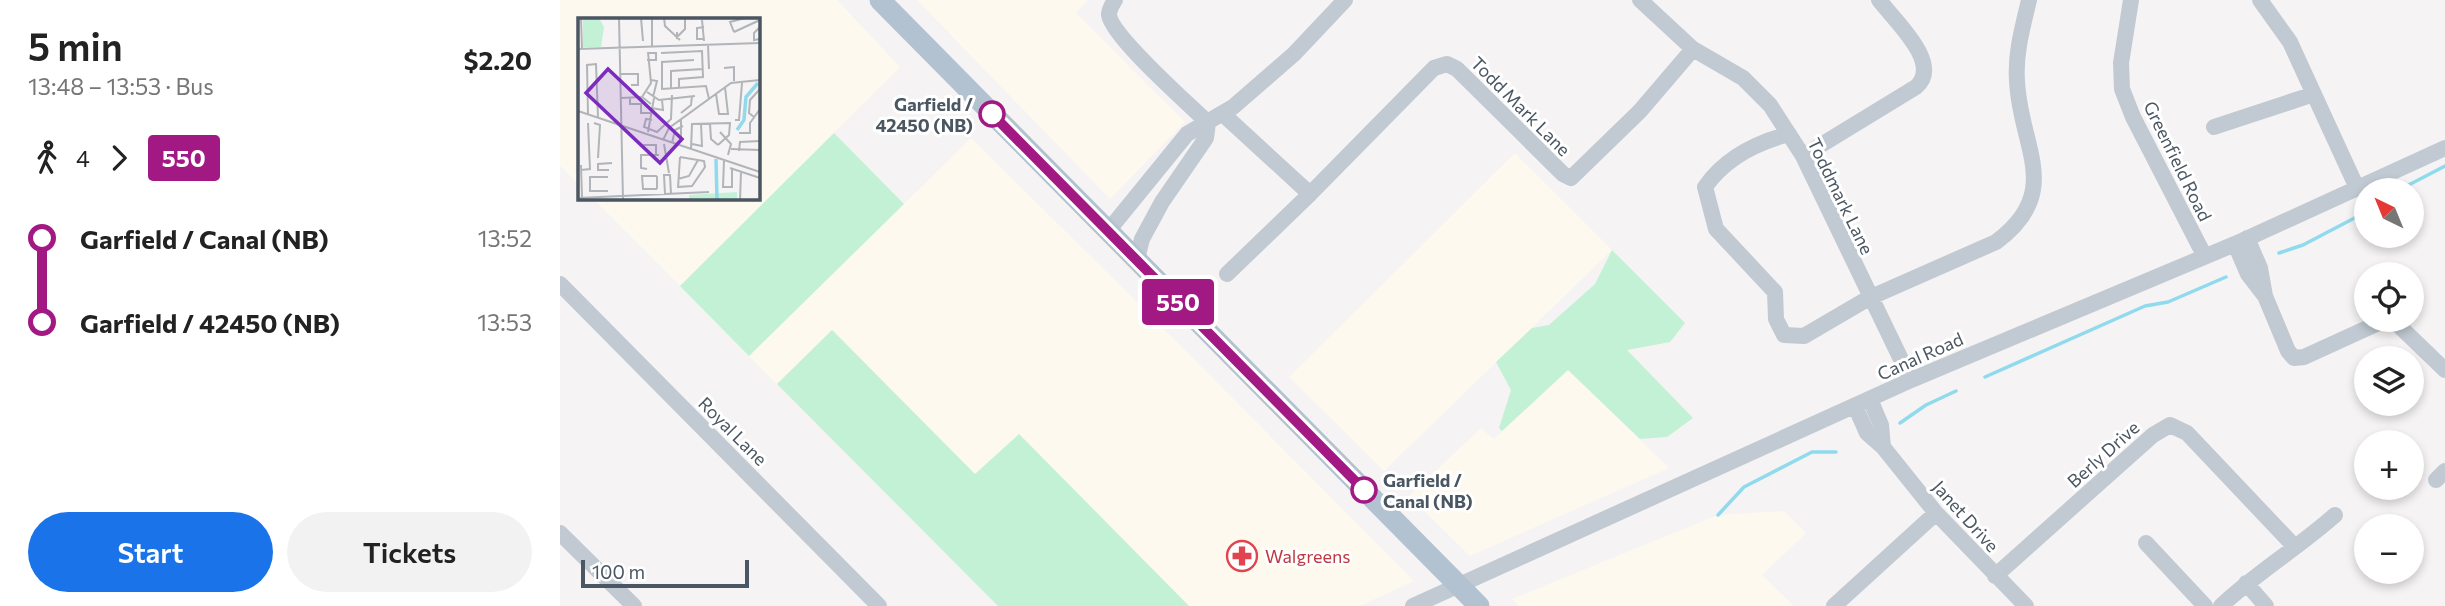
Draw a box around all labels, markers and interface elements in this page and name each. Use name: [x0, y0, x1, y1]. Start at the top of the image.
inset map: [578, 18, 760, 200]
text: 5 min: [28, 22, 123, 69]
text: $2.20: [463, 44, 532, 75]
street label: Todd Mark Lane: [1467, 52, 1575, 160]
text: 13:48 – 13:53 · Bus: [28, 72, 214, 100]
place label: Garfield / 42450 (NB): [875, 93, 973, 136]
street label: Greenfield Road: [2139, 97, 2217, 225]
marker: Garfield / 42450 (NB): [979, 101, 1005, 127]
street label: Toddmark Lane: [1803, 134, 1879, 258]
icon: walk: [28, 139, 66, 177]
icon: forward: [100, 139, 138, 177]
text: 550: [162, 143, 206, 172]
text: 4: [76, 144, 90, 172]
north arrow: [2354, 178, 2424, 248]
map controls: [2354, 178, 2424, 584]
text: Garfield / Canal (NB): [80, 223, 329, 254]
text: 13:52: [478, 224, 532, 252]
button: locate: [2354, 262, 2424, 332]
line badge: 550: [1138, 279, 1218, 325]
text: 550: [1156, 287, 1200, 316]
text: Garfield / 42450 (NB): [80, 307, 340, 338]
text: 13:53: [477, 308, 532, 336]
street label: Canal Road: [1874, 327, 1966, 385]
button: layers: [2354, 346, 2424, 416]
street label: Royal Lane: [694, 392, 772, 470]
street label: Berly Drive: [2063, 416, 2143, 492]
button: +: [2354, 430, 2424, 500]
place label: Garfield / Canal (NB): [1383, 469, 1473, 512]
street label: Janet Drive: [1928, 476, 2004, 556]
marker: Garfield / Canal (NB): [1351, 477, 1377, 503]
button: Start: [28, 512, 273, 592]
button: Tickets: [287, 512, 532, 592]
button: −: [2354, 514, 2424, 584]
pharmacy icon: Walgreens: [1225, 539, 1259, 573]
place label: Walgreens: [1265, 545, 1351, 567]
scale bar: [581, 557, 749, 589]
text: 100 m: [592, 560, 645, 583]

